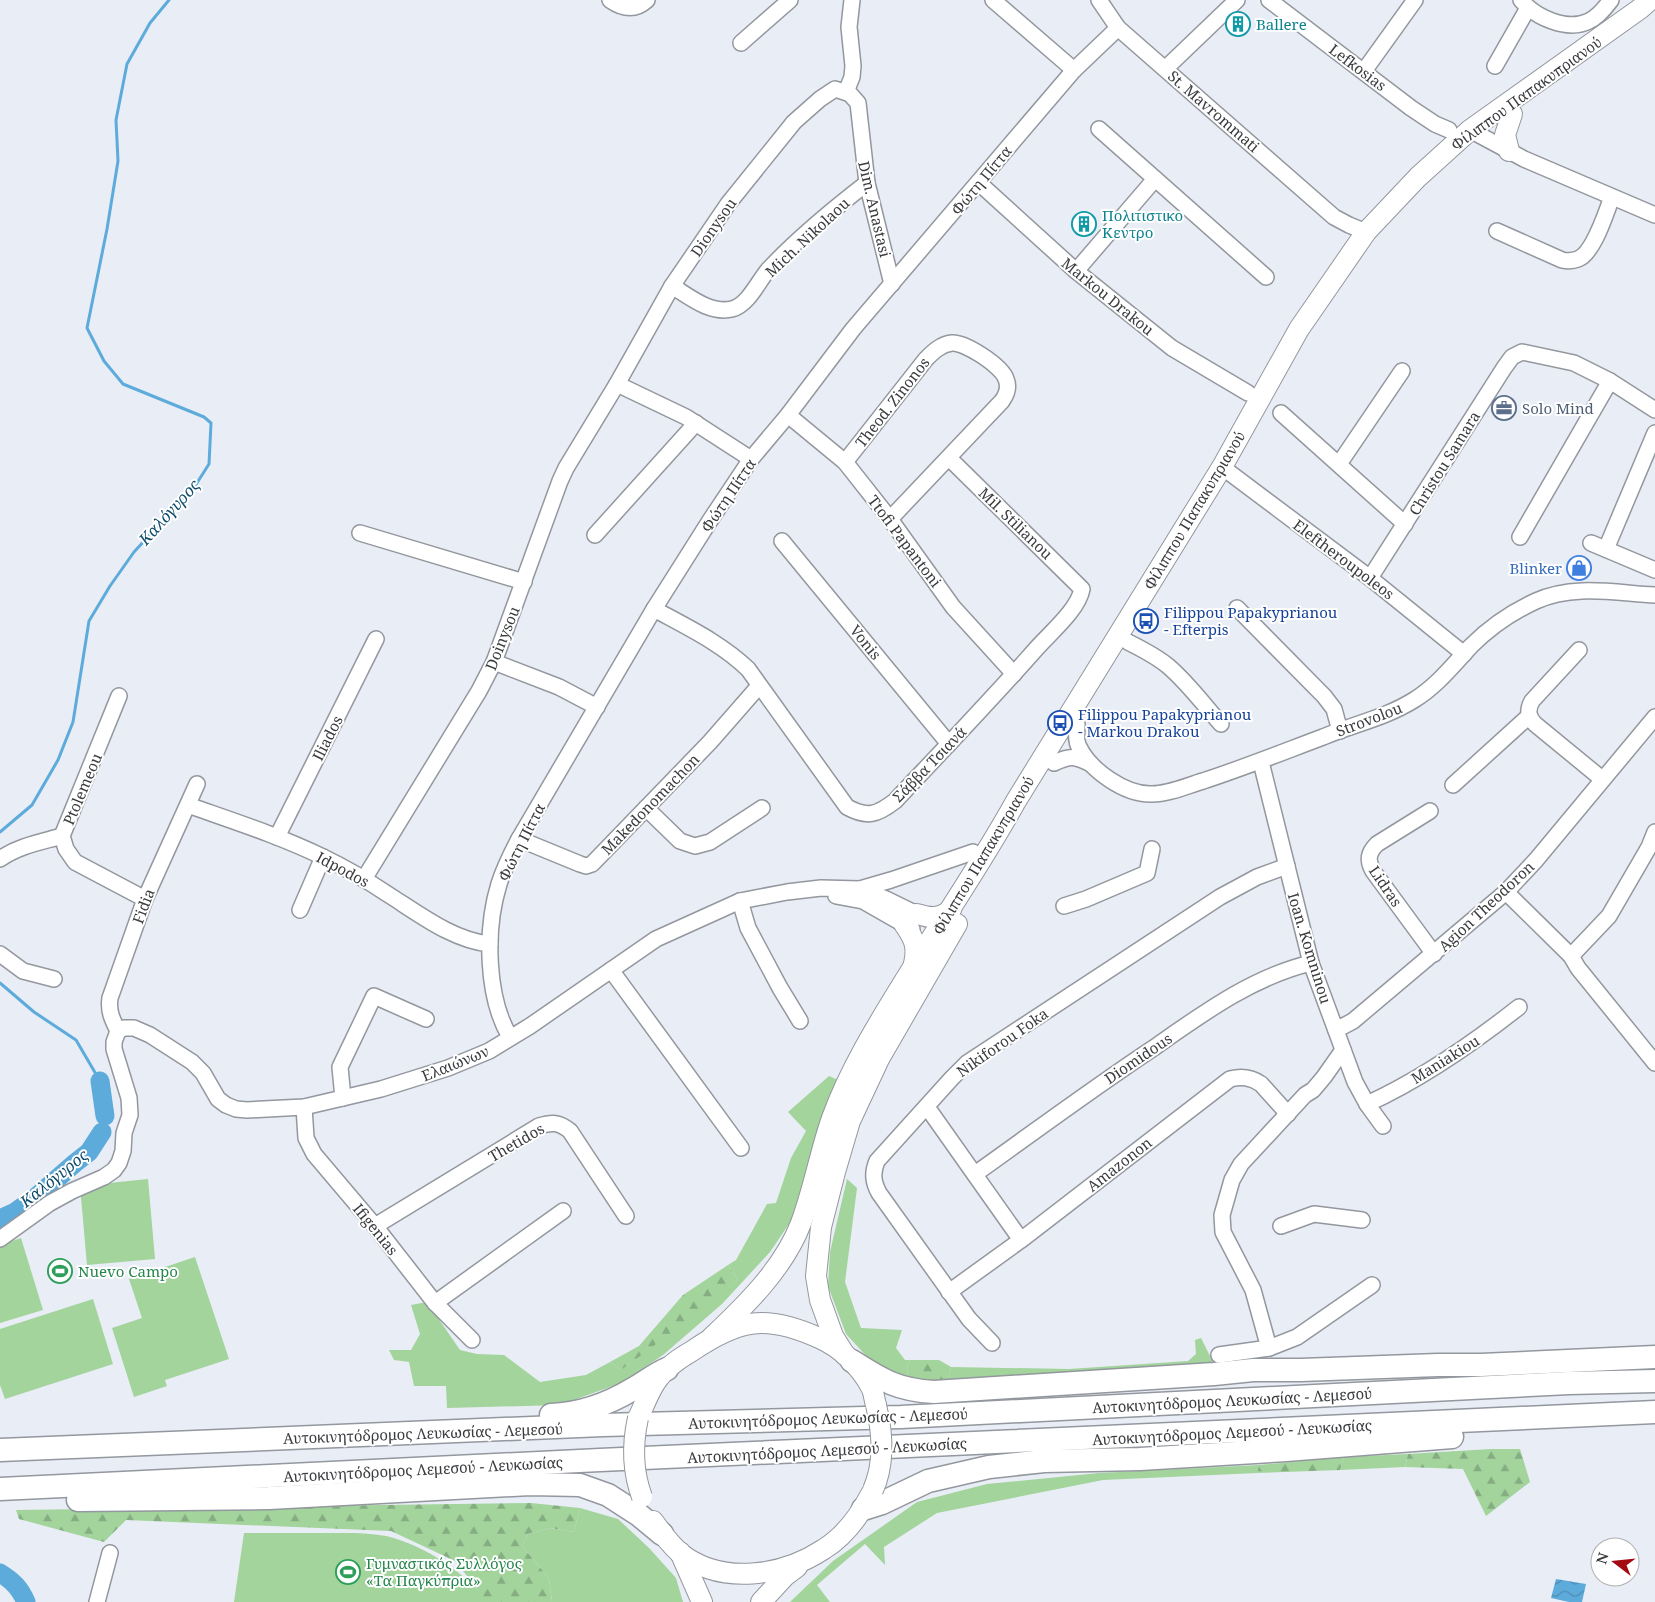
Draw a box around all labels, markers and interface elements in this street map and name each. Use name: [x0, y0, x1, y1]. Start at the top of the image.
building icon: Ballere: [1225, 11, 1251, 37]
place label: Ballere: [1256, 14, 1307, 34]
street label: Φίλιππου Παπακυπριανού: [1447, 32, 1605, 154]
street label: Lefkosias: [1325, 39, 1391, 95]
street label: St. Mavrommati: [1164, 66, 1264, 156]
street label: Φώτη Πίττα: [946, 141, 1016, 219]
street label: Dim. Anastasi: [854, 159, 896, 259]
street label: Dionysou: [686, 193, 741, 260]
street label: Mich. Nikolaou: [761, 193, 854, 281]
place label: Πολιτιστικο Κεντρο: [1102, 205, 1183, 242]
building icon: Πολιτιστικο Κεντρο: [1071, 211, 1097, 237]
street label: Markou Drakou: [1058, 253, 1159, 340]
street label: Theod. Zinonos: [850, 353, 934, 451]
office icon: Solo Mind: [1491, 395, 1517, 421]
place label: Solo Mind: [1522, 398, 1594, 418]
street label: Christou Samara: [1404, 407, 1484, 519]
street label: Φίλιππου Παπακυπριανού: [1139, 427, 1249, 593]
street label: Φώτη Πίττα: [696, 454, 760, 536]
water label: Καλόγυρος: [133, 474, 205, 550]
street label: Mil. Stilianou: [975, 483, 1058, 564]
street label: Ttofi Papantoni: [864, 491, 946, 591]
street label: Eleftheroupoleos: [1289, 514, 1399, 604]
shop icon: Blinker: [1566, 555, 1592, 581]
place label: Blinker: [1509, 558, 1562, 578]
place label: Filippou Papakyprianou - Efterpis: [1164, 602, 1338, 639]
street label: Doinysou: [480, 603, 524, 673]
bus stop icon: Filippou Papakyprianou - Efterpis: [1133, 608, 1159, 634]
street label: Vonis: [846, 621, 886, 664]
street label: Strovolou: [1333, 697, 1405, 741]
place label: Filippou Papakyprianou - Markou Drakou: [1078, 704, 1252, 741]
bus stop icon: Filippou Papakyprianou - Markou Drakou: [1047, 710, 1073, 736]
street label: Iliados: [307, 712, 347, 764]
street label: Σάββα Τσιανά: [888, 722, 970, 806]
street label: Makedonomachon: [597, 749, 704, 859]
street label: Ptolemeou: [58, 750, 106, 828]
street label: Φίλιππου Παπακυπριανού: [928, 772, 1038, 938]
street label: Φώτη Πίττα: [493, 799, 549, 884]
street label: Idpodos: [313, 847, 373, 891]
street label: Agion Theodoron: [1434, 856, 1538, 956]
street label: Lidras: [1365, 862, 1407, 911]
street label: Fidia: [127, 886, 159, 926]
street label: Ioan. Komninou: [1284, 890, 1337, 1007]
street label: Nikiforou Foka: [952, 1003, 1052, 1081]
street label: Diomidous: [1100, 1028, 1176, 1088]
street label: Maniakiou: [1407, 1030, 1483, 1088]
street label: Ελαιώνων: [418, 1040, 492, 1086]
street label: Thetidos: [484, 1118, 548, 1166]
street label: Amazonon: [1082, 1132, 1156, 1196]
water label: Καλόγυρος: [15, 1144, 93, 1213]
street label: Ifigenias: [349, 1199, 403, 1259]
sports icon: Nuevo Campo: [47, 1258, 73, 1284]
place label: Nuevo Campo: [78, 1261, 178, 1281]
street label: Αυτοκινητόδρομος Λευκωσίας - Λεμεσού: [1092, 1383, 1372, 1417]
street label: Αυτοκινητόδρομος Λευκωσίας - Λεμεσού: [688, 1403, 968, 1433]
street label: Αυτοκινητόδρομος Λεμεσού - Λευκωσίας: [1092, 1415, 1372, 1449]
street label: Αυτοκινητόδρομος Λευκωσίας - Λεμεσού: [283, 1418, 563, 1448]
street label: Αυτοκινητόδρομος Λεμεσού - Λευκωσίας: [687, 1433, 967, 1467]
street label: Αυτοκινητόδρομος Λεμεσού - Λευκωσίας: [283, 1452, 563, 1486]
north arrow: [1590, 1537, 1640, 1587]
text: N: [1591, 1550, 1613, 1566]
place label: Γυμναστικός Συλλόγος «Τα Παγκύπρια»: [366, 1553, 522, 1590]
sports icon: Γυμναστικός Συλλόγος «Τα Παγκύπρια»: [335, 1559, 361, 1585]

